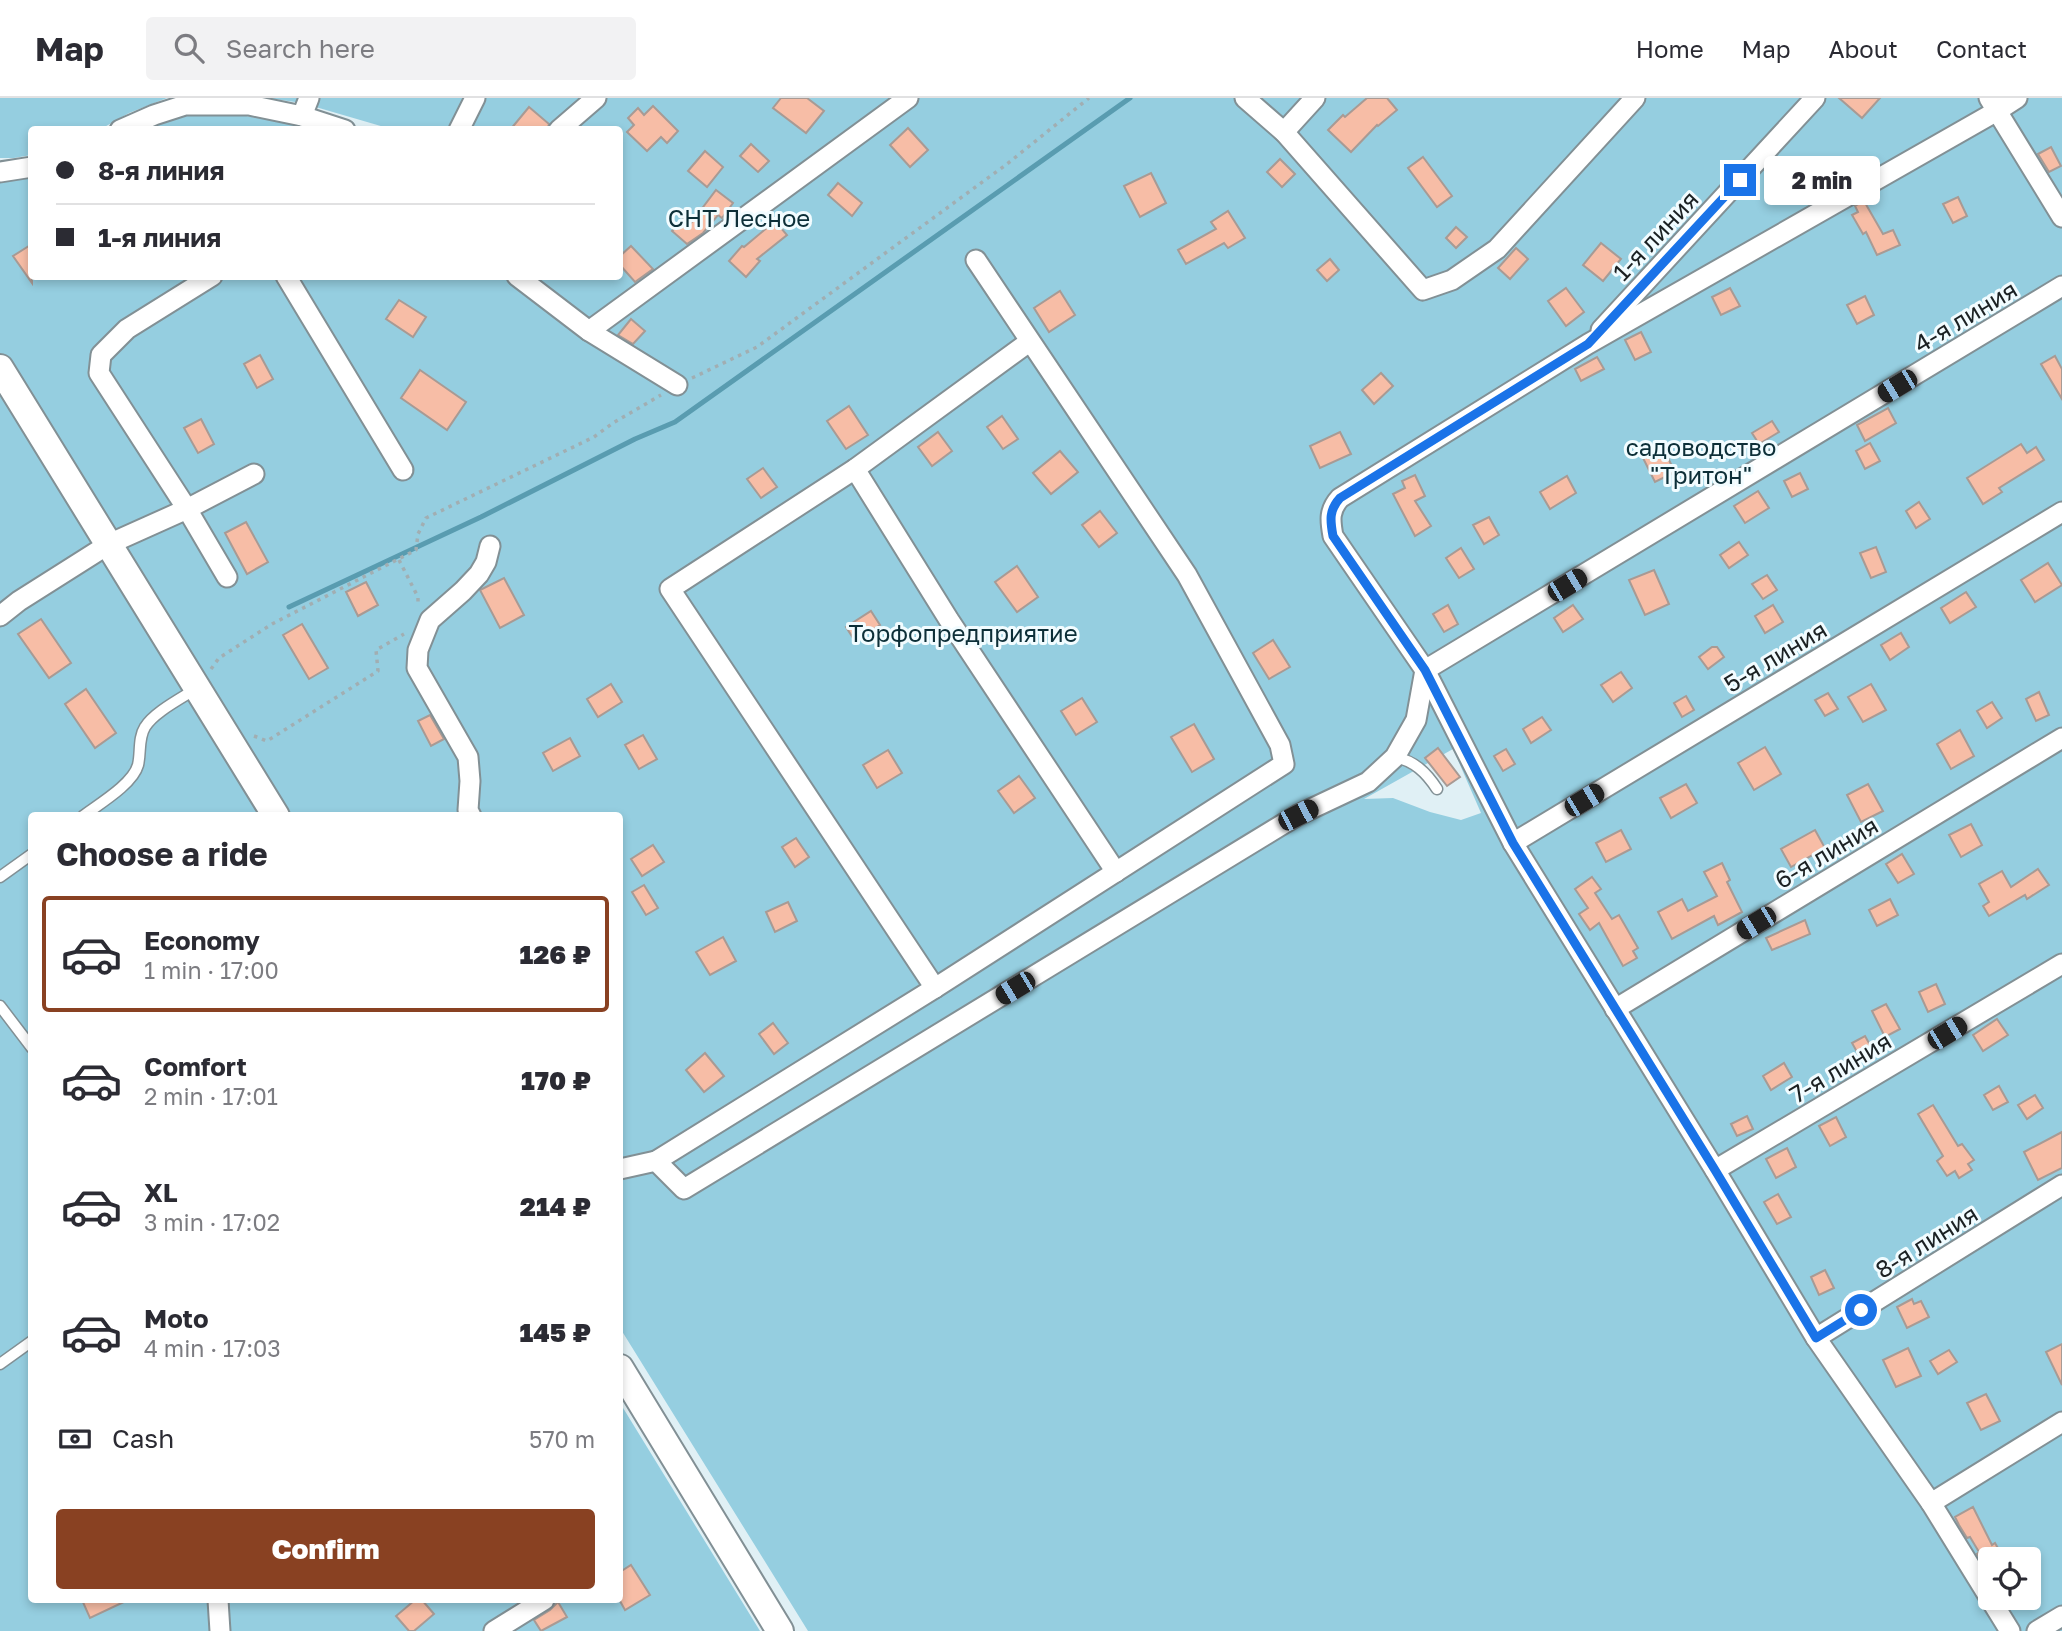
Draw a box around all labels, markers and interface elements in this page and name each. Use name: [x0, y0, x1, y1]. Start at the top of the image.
search box: [146, 17, 636, 80]
text: Map: [35, 29, 104, 68]
icon: search: [170, 29, 208, 67]
text: Search here: [226, 33, 375, 64]
text: Home: [1636, 34, 1704, 63]
text: Map: [1742, 34, 1791, 63]
text: About: [1829, 34, 1898, 63]
text: Contact: [1936, 34, 2027, 63]
text: 8-я линия: [98, 155, 225, 186]
callout: 2 min: [1764, 155, 1880, 204]
route end: [1724, 164, 1756, 196]
text: 2 min: [1792, 166, 1852, 194]
street label: 1-я линия: [1606, 184, 1704, 286]
park label: СНТ Лесное: [668, 203, 810, 232]
text: 1-я линия: [98, 222, 221, 253]
street label: 4-я линия: [1908, 274, 2022, 358]
car: [1874, 366, 1921, 406]
park label: садоводство "Тритон": [1626, 432, 1776, 489]
car: [1544, 565, 1591, 605]
street label: 5-я линия: [1719, 614, 1831, 698]
park label: Торфопредприятие: [848, 618, 1078, 647]
car: [1561, 780, 1608, 820]
car: [1275, 796, 1322, 834]
street label: 6-я линия: [1769, 810, 1883, 894]
text: Choose a ride: [56, 835, 268, 873]
car: [1733, 903, 1780, 943]
icon: car: [60, 923, 123, 986]
text: Economy: [144, 925, 260, 956]
text: 126 ₽: [519, 939, 591, 970]
text: 1 min · 17:00: [144, 956, 279, 984]
car: [992, 968, 1039, 1008]
car: [1924, 1013, 1971, 1053]
street label: 7-я линия: [1784, 1025, 1896, 1109]
icon: car: [60, 1049, 123, 1112]
text: Comfort: [144, 1051, 247, 1082]
text: 170 ₽: [521, 1065, 591, 1096]
text: 2 min · 17:01: [144, 1082, 278, 1110]
icon: car: [60, 1175, 123, 1238]
text: XL: [144, 1177, 178, 1208]
text: 214 ₽: [520, 1191, 591, 1222]
street label: 8-я линия: [1870, 1198, 1982, 1284]
text: 3 min · 17:02: [144, 1208, 280, 1236]
route start: [1845, 1294, 1877, 1326]
icon: car: [60, 1301, 123, 1364]
text: Moto: [144, 1303, 209, 1334]
text: 145 ₽: [520, 1317, 591, 1348]
text: 4 min · 17:03: [144, 1334, 281, 1362]
icon: cash: [56, 1420, 94, 1458]
text: Cash: [112, 1423, 174, 1454]
text: 570 m: [529, 1425, 595, 1453]
button: Confirm: [56, 1509, 595, 1589]
map controls: [1978, 1547, 2041, 1610]
button: locate: [1978, 1547, 2041, 1610]

